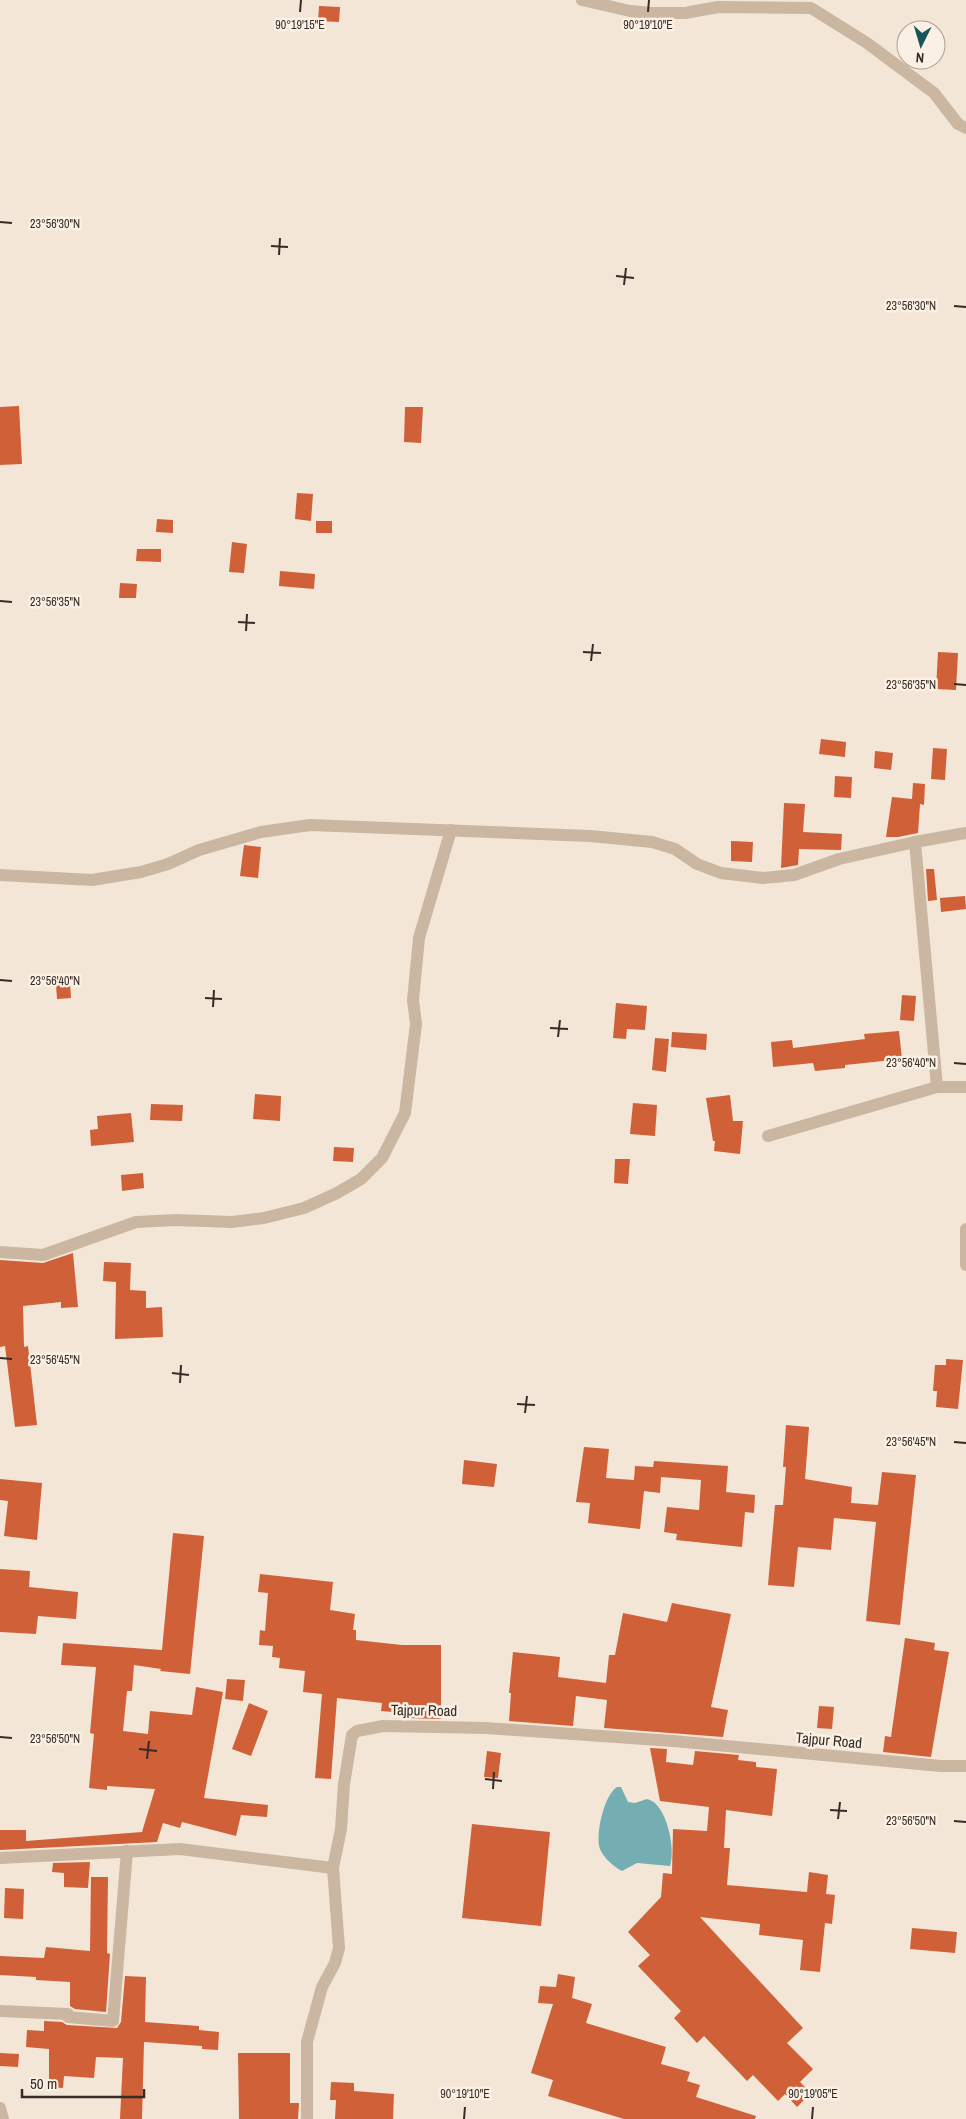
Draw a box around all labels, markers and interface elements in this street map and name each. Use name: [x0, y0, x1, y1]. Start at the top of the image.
text: 90°19'15"E: [275, 17, 325, 33]
text: 90°19'10"E: [623, 17, 673, 33]
north arrow: [896, 20, 946, 70]
text: N: [915, 49, 925, 67]
text: 23°56'30"N: [30, 216, 80, 232]
text: 23°56'30"N: [886, 298, 936, 314]
text: 23°56'35"N: [30, 594, 80, 610]
text: 23°56'35"N: [886, 677, 936, 693]
text: 23°56'40"N: [30, 973, 80, 989]
text: 23°56'40"N: [886, 1055, 936, 1071]
text: 23°56'45"N: [30, 1352, 80, 1368]
text: 23°56'45"N: [886, 1434, 936, 1450]
street label: Tajpur Road: [391, 1699, 457, 1721]
street label: Tajpur Road: [795, 1727, 863, 1753]
text: 23°56'50"N: [30, 1731, 80, 1747]
text: 23°56'50"N: [886, 1813, 936, 1829]
scale bar: [22, 2066, 145, 2098]
text: 50 m: [30, 2073, 57, 2094]
text: 90°19'10"E: [440, 2086, 490, 2102]
text: 90°19'05"E: [788, 2086, 838, 2102]

